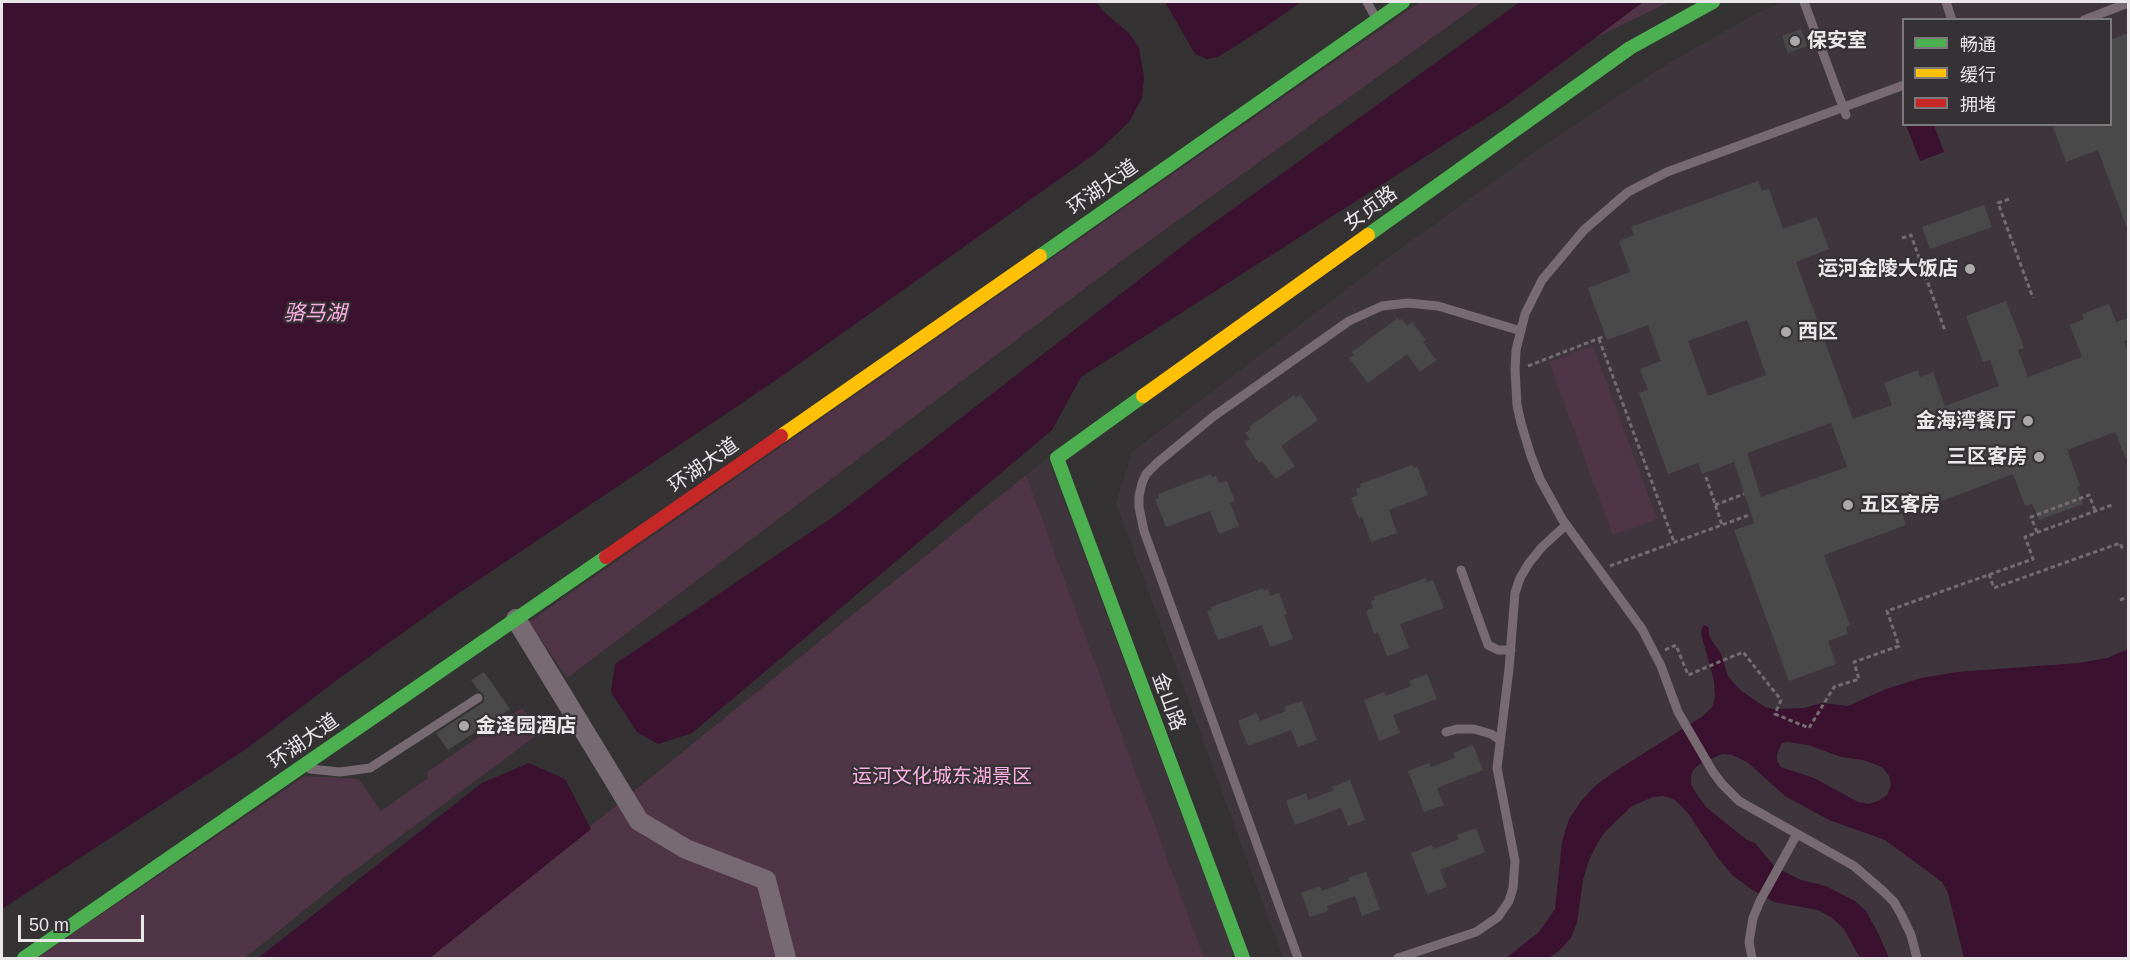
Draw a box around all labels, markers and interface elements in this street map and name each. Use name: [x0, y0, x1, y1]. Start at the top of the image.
legend: [1902, 18, 2112, 126]
place label: 保安室: [1807, 29, 1867, 53]
marker: 保安室: [1788, 34, 1802, 48]
text: 畅通: [1960, 35, 1996, 55]
text: 缓行: [1960, 65, 1996, 85]
text: 拥堵: [1960, 95, 1996, 115]
street label: 环湖大道: [1063, 155, 1143, 221]
street label: 女贞路: [1340, 182, 1402, 236]
place label: 运河金陵大饭店: [1818, 257, 1958, 281]
marker: 运河金陵大饭店: [1963, 262, 1977, 276]
water label: 骆马湖: [284, 301, 346, 327]
place label: 西区: [1798, 320, 1838, 344]
marker: 西区: [1779, 325, 1793, 339]
place label: 金海湾餐厅: [1916, 409, 2016, 433]
marker: 金海湾餐厅: [2021, 414, 2035, 428]
street label: 环湖大道: [664, 433, 744, 499]
place label: 三区客房: [1947, 445, 2027, 469]
marker: 三区客房: [2032, 450, 2046, 464]
place label: 五区客房: [1860, 493, 1940, 517]
marker: 五区客房: [1841, 498, 1855, 512]
street label: 金山路: [1146, 670, 1190, 734]
street label: 环湖大道: [264, 709, 344, 775]
place label: 金泽园酒店: [476, 714, 576, 738]
marker: 金泽园酒店: [457, 719, 471, 733]
park label: 运河文化城东湖景区: [852, 765, 1032, 789]
scale bar: [21, 903, 147, 941]
text: 50 m: [29, 915, 69, 935]

